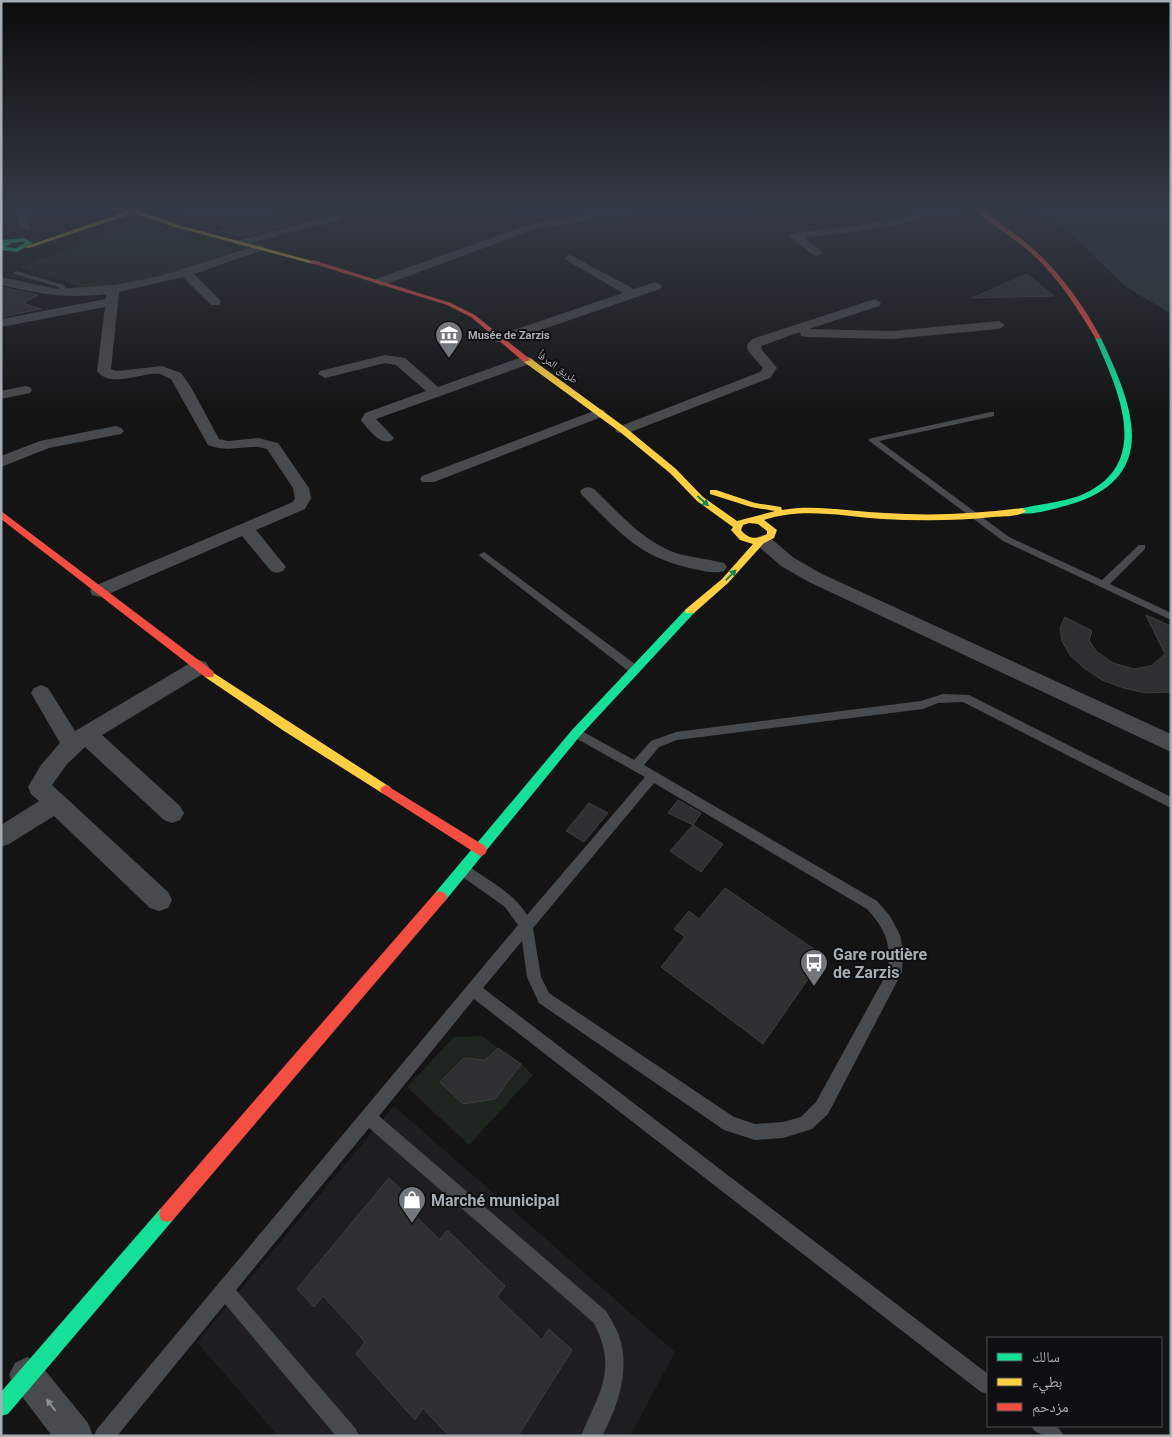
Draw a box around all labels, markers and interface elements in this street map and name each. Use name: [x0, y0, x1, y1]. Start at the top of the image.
museum icon: Musée de Zarzis: [434, 320, 464, 359]
place label: Musée de Zarzis: [468, 329, 550, 342]
street label: طريق المرفأ: [535, 347, 581, 386]
one-way arrow: [696, 495, 709, 506]
one-way arrow: [725, 570, 737, 582]
place label: Gare routière de Zarzis: [833, 945, 927, 982]
bus stop icon: Gare routière de Zarzis: [799, 948, 829, 987]
shop icon: Marché municipal: [397, 1185, 427, 1224]
place label: Marché municipal: [431, 1191, 560, 1210]
legend: [987, 1337, 1162, 1427]
text: سالك: [1032, 1348, 1060, 1366]
text: بطيء: [1032, 1373, 1062, 1394]
text: مزدحم: [1032, 1398, 1069, 1417]
one-way arrow: [46, 1399, 57, 1412]

